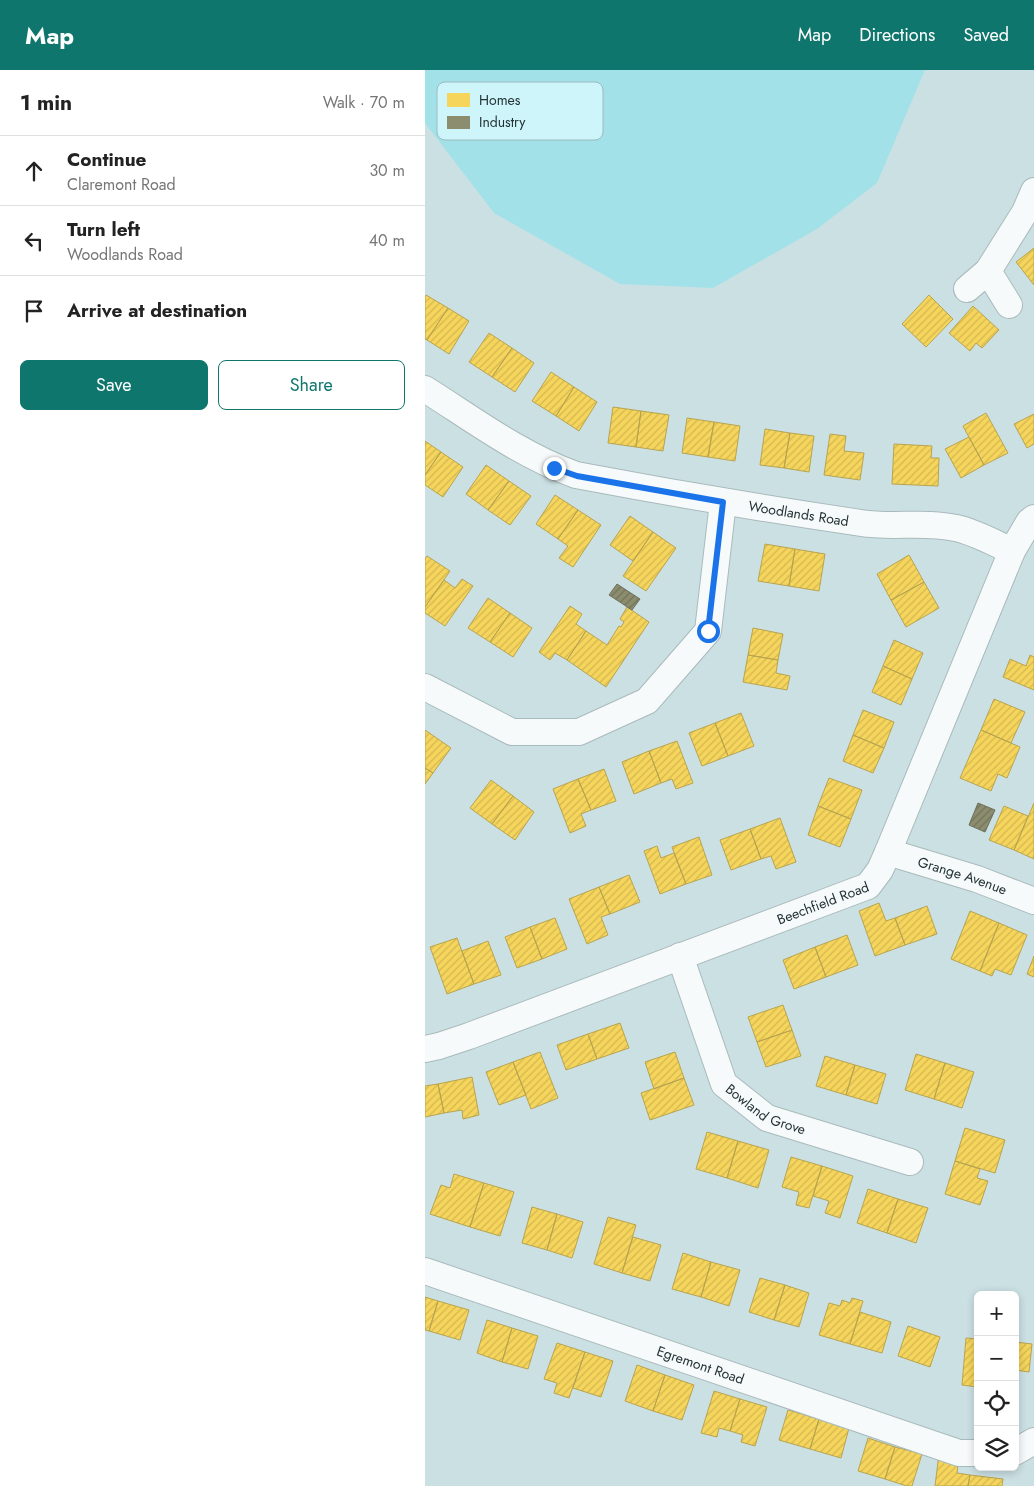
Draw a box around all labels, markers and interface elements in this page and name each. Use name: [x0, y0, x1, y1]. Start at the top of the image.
text: Map: [25, 18, 74, 53]
text: Map: [798, 22, 831, 48]
text: Directions: [859, 22, 935, 48]
text: Saved: [963, 22, 1009, 48]
legend: [437, 82, 603, 140]
text: 1 min: [20, 88, 72, 118]
text: Homes: [479, 90, 521, 110]
text: Walk · 70 m: [323, 91, 405, 114]
text: Industry: [479, 112, 526, 132]
text: Continue: [67, 146, 146, 173]
icon: ahead: [20, 157, 48, 185]
text: 30 m: [369, 159, 405, 182]
text: Claremont Road: [67, 173, 176, 196]
text: Turn left: [67, 216, 140, 243]
icon: left: [20, 227, 48, 255]
text: 40 m: [369, 229, 405, 252]
text: Woodlands Road: [67, 243, 183, 266]
icon: arrive: [20, 297, 48, 325]
text: Arrive at destination: [67, 297, 247, 324]
button: Save: [20, 360, 208, 410]
button: Share: [218, 360, 405, 410]
route end: [543, 457, 566, 480]
street label: Woodlands Road: [747, 496, 850, 531]
route start: [697, 620, 720, 643]
street label: Grange Avenue: [915, 852, 1010, 900]
street label: Beechfield Road: [774, 877, 872, 929]
street label: Bowland Grove: [721, 1079, 808, 1139]
map controls: [974, 1291, 1019, 1471]
button: +: [974, 1291, 1019, 1336]
button: −: [974, 1336, 1019, 1381]
street label: Egremont Road: [654, 1341, 747, 1389]
button: locate: [974, 1381, 1019, 1426]
button: layers: [974, 1426, 1019, 1471]

